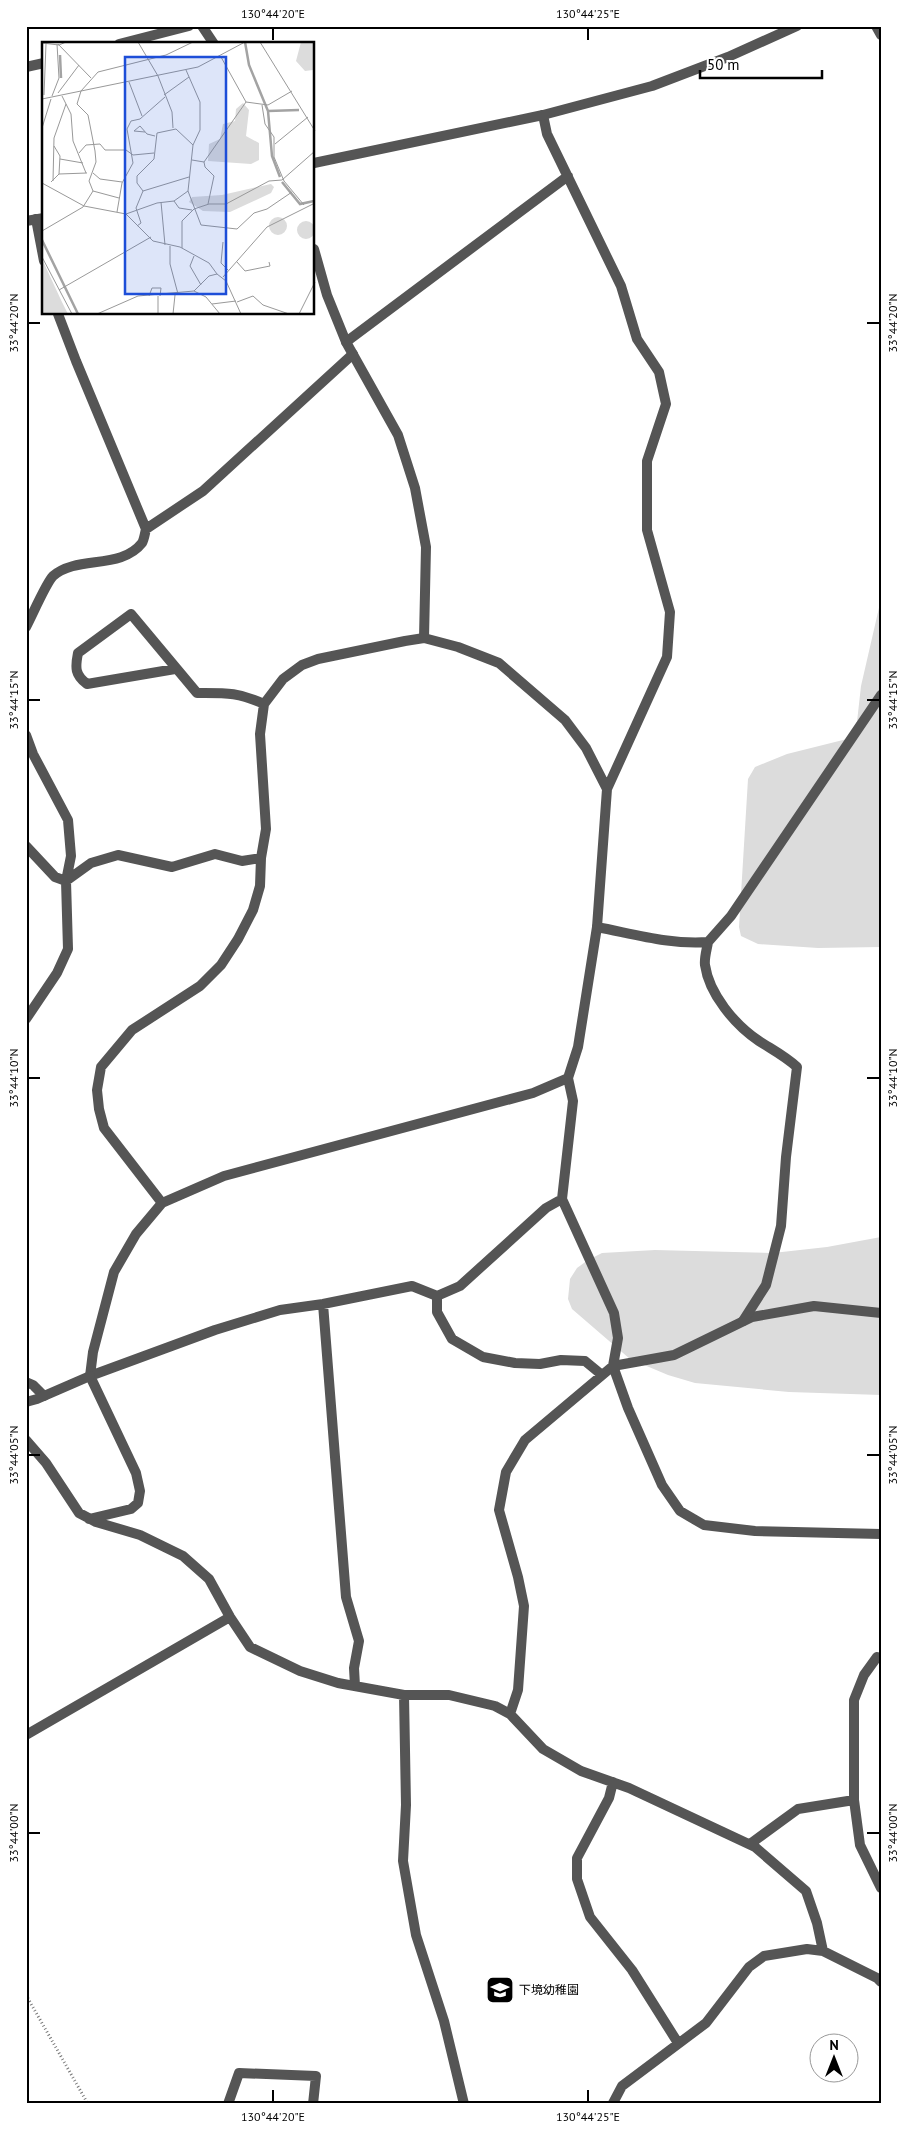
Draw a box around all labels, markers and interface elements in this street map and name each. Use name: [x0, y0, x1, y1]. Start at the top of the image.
text: 130°44'20"E: [241, 6, 305, 21]
text: 130°44'25"E: [556, 6, 620, 21]
inset map: [42, 42, 315, 315]
scale bar: [700, 48, 822, 80]
text: 50 m: [707, 55, 740, 74]
text: 33°44'20"N: [6, 293, 21, 353]
text: 33°44'20"N: [885, 293, 900, 353]
text: 33°44'15"N: [6, 670, 21, 730]
text: 33°44'15"N: [885, 670, 900, 730]
text: 33°44'10"N: [6, 1048, 21, 1108]
text: 33°44'10"N: [885, 1048, 900, 1108]
text: 33°44'05"N: [6, 1425, 21, 1485]
text: 33°44'05"N: [885, 1425, 900, 1485]
text: 33°44'00"N: [6, 1803, 21, 1863]
text: 33°44'00"N: [885, 1803, 900, 1863]
school or university icon: 下境幼稚園: [485, 1975, 515, 2005]
place label: 下境幼稚園: [519, 1982, 579, 1997]
north arrow: [810, 2032, 860, 2082]
text: N: [829, 2036, 839, 2054]
text: 130°44'20"E: [241, 2109, 305, 2124]
text: 130°44'25"E: [556, 2109, 620, 2124]

